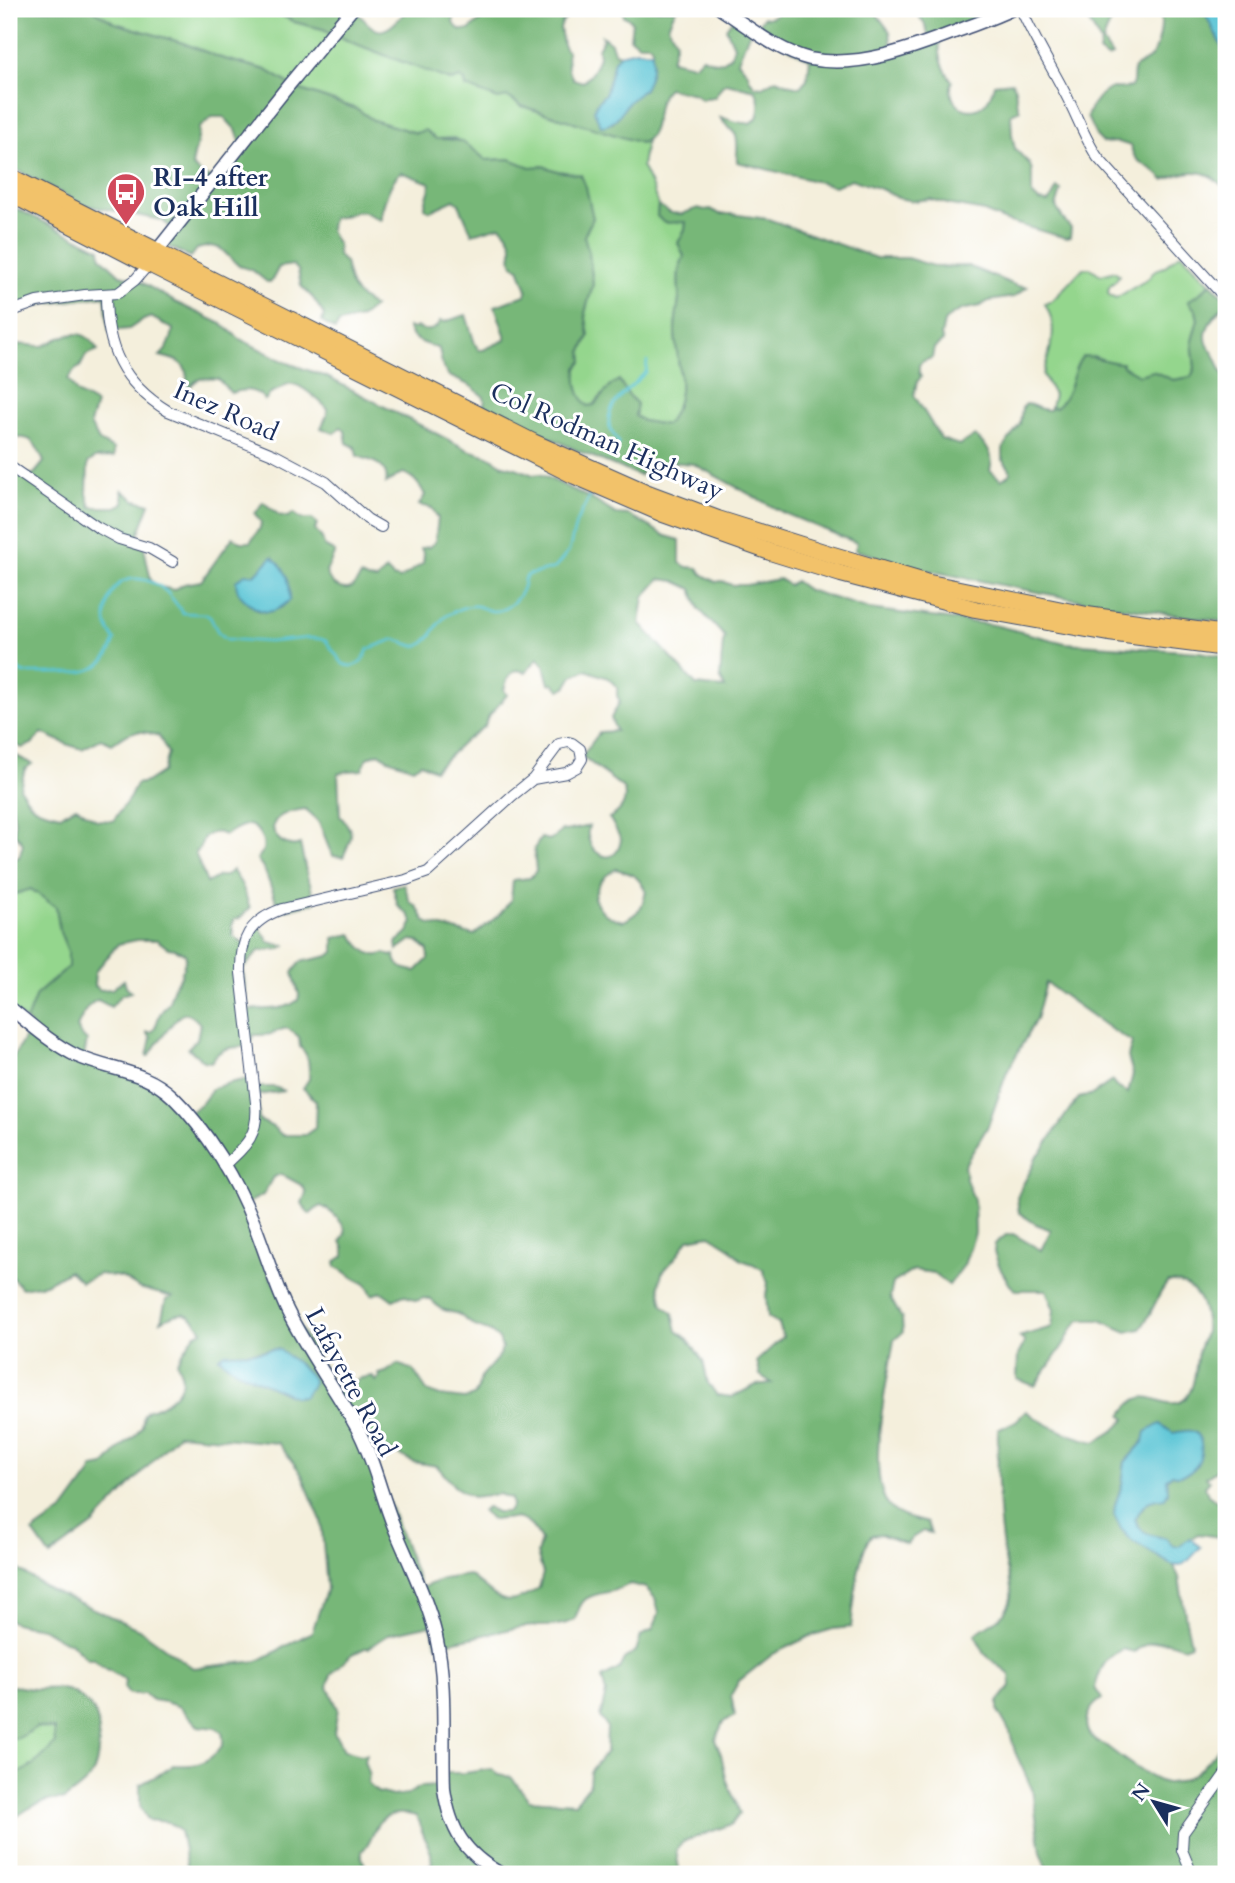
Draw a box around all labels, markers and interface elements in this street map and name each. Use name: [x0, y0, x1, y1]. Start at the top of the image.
place label: RI-4 after Oak Hill: [153, 160, 269, 225]
bus stop icon: RI-4 after Oak Hill: [105, 171, 147, 226]
street label: Inez Road: [168, 372, 284, 450]
street label: Col Rodman Highway: [485, 374, 730, 508]
street label: Lafayette Road: [297, 1301, 405, 1463]
north arrow: [1120, 1768, 1190, 1838]
text: N: [1126, 1778, 1157, 1807]

